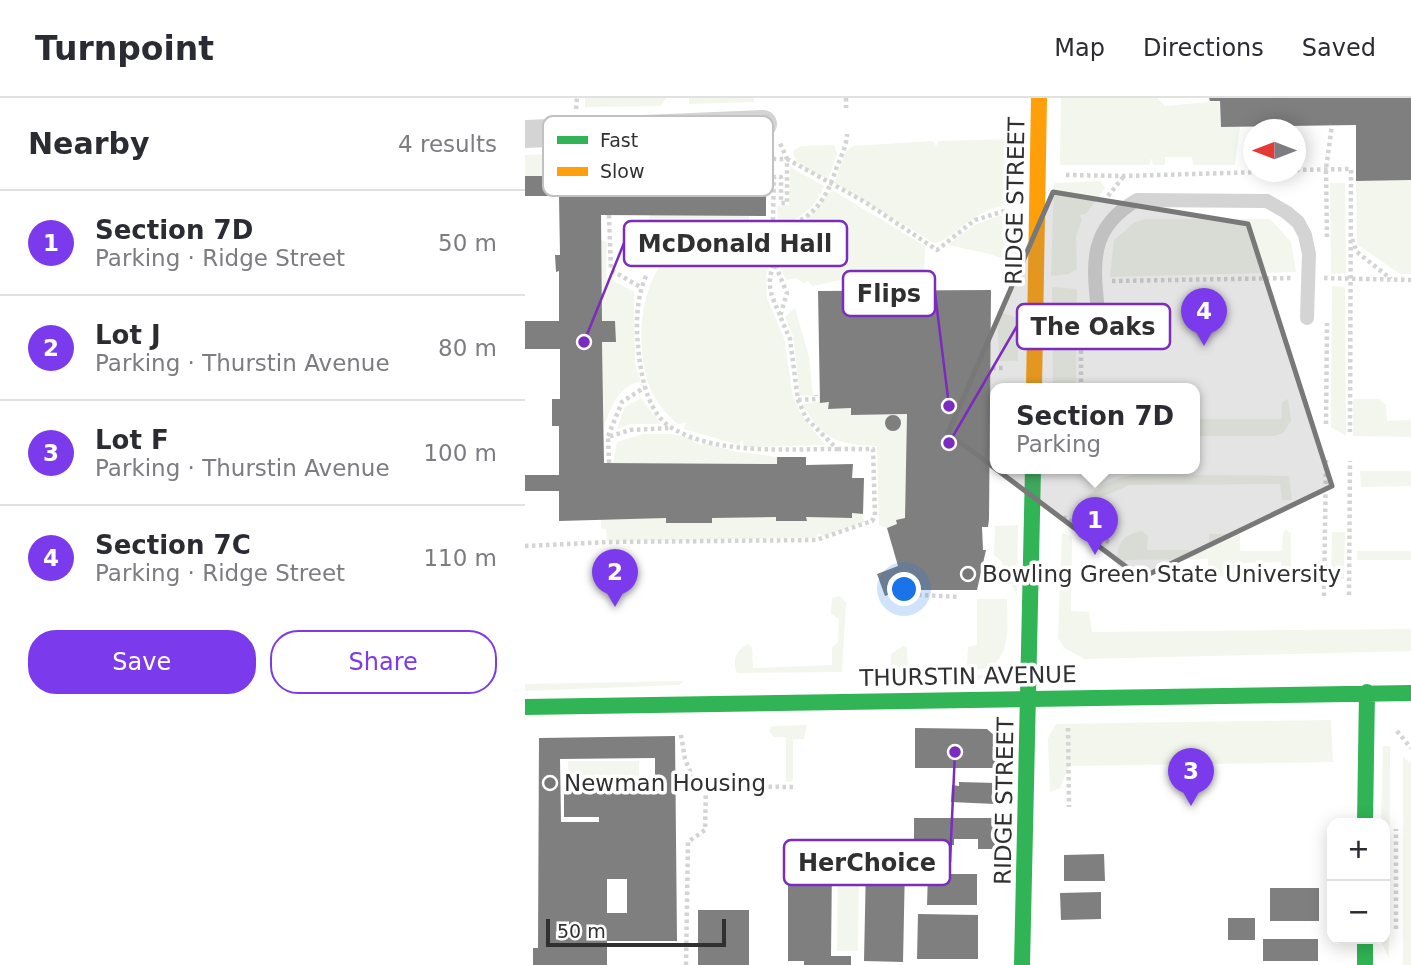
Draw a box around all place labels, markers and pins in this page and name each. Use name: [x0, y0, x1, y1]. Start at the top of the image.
callout: McDonald Hall: [624, 221, 847, 266]
callout: Flips: [843, 271, 935, 316]
pin: 4: [1181, 288, 1227, 346]
callout: The Oaks: [1017, 304, 1170, 349]
pin: 1: [1072, 497, 1118, 555]
pin: 2: [592, 549, 638, 607]
place label: Bowling Green State University: [982, 561, 1341, 587]
marker: Bowling Green State University: [960, 566, 976, 582]
pin: 3: [1168, 748, 1214, 806]
place label: Newman Housing: [564, 770, 766, 796]
marker: Newman Housing: [542, 775, 558, 791]
callout: HerChoice: [784, 840, 950, 885]

